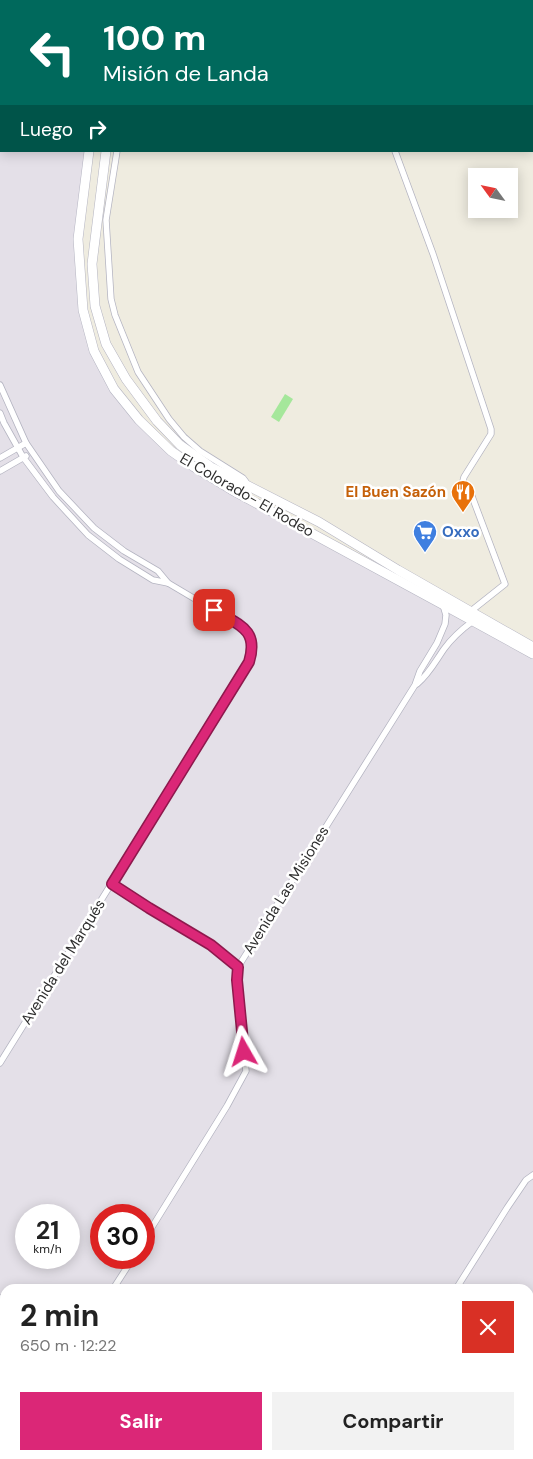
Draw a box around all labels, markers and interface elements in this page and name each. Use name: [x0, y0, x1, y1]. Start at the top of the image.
text: 100 m: [103, 15, 206, 61]
icon: left: [20, 20, 85, 85]
text: Misión de Landa: [103, 59, 269, 88]
icon: right: [83, 115, 111, 143]
text: Luego: [20, 117, 73, 142]
north arrow: [468, 168, 518, 218]
map controls: [468, 168, 518, 218]
street label: El Colorado- El Rodeo: [176, 448, 318, 542]
restaurant icon: El Buen Sazón: [450, 479, 476, 513]
place label: El Buen Sazón: [345, 482, 446, 502]
supermarket icon: Oxxo: [412, 519, 438, 553]
place label: Oxxo: [442, 522, 480, 542]
pin: [193, 589, 235, 631]
icon: arrive: [200, 596, 228, 624]
street label: Avenida Las Misiones: [238, 822, 334, 958]
street label: Avenida del Marqués: [16, 895, 110, 1029]
position arrow: [217, 1025, 269, 1077]
speed limit sign: 30: [90, 1204, 155, 1269]
text: 21: [36, 1214, 59, 1247]
text: km/h: [33, 1241, 62, 1257]
text: 2 min: [20, 1296, 99, 1335]
button: close: [462, 1301, 514, 1353]
text: 650 m · 12:22: [20, 1335, 117, 1356]
button: Salir: [20, 1392, 262, 1450]
button: Compartir: [272, 1392, 514, 1450]

